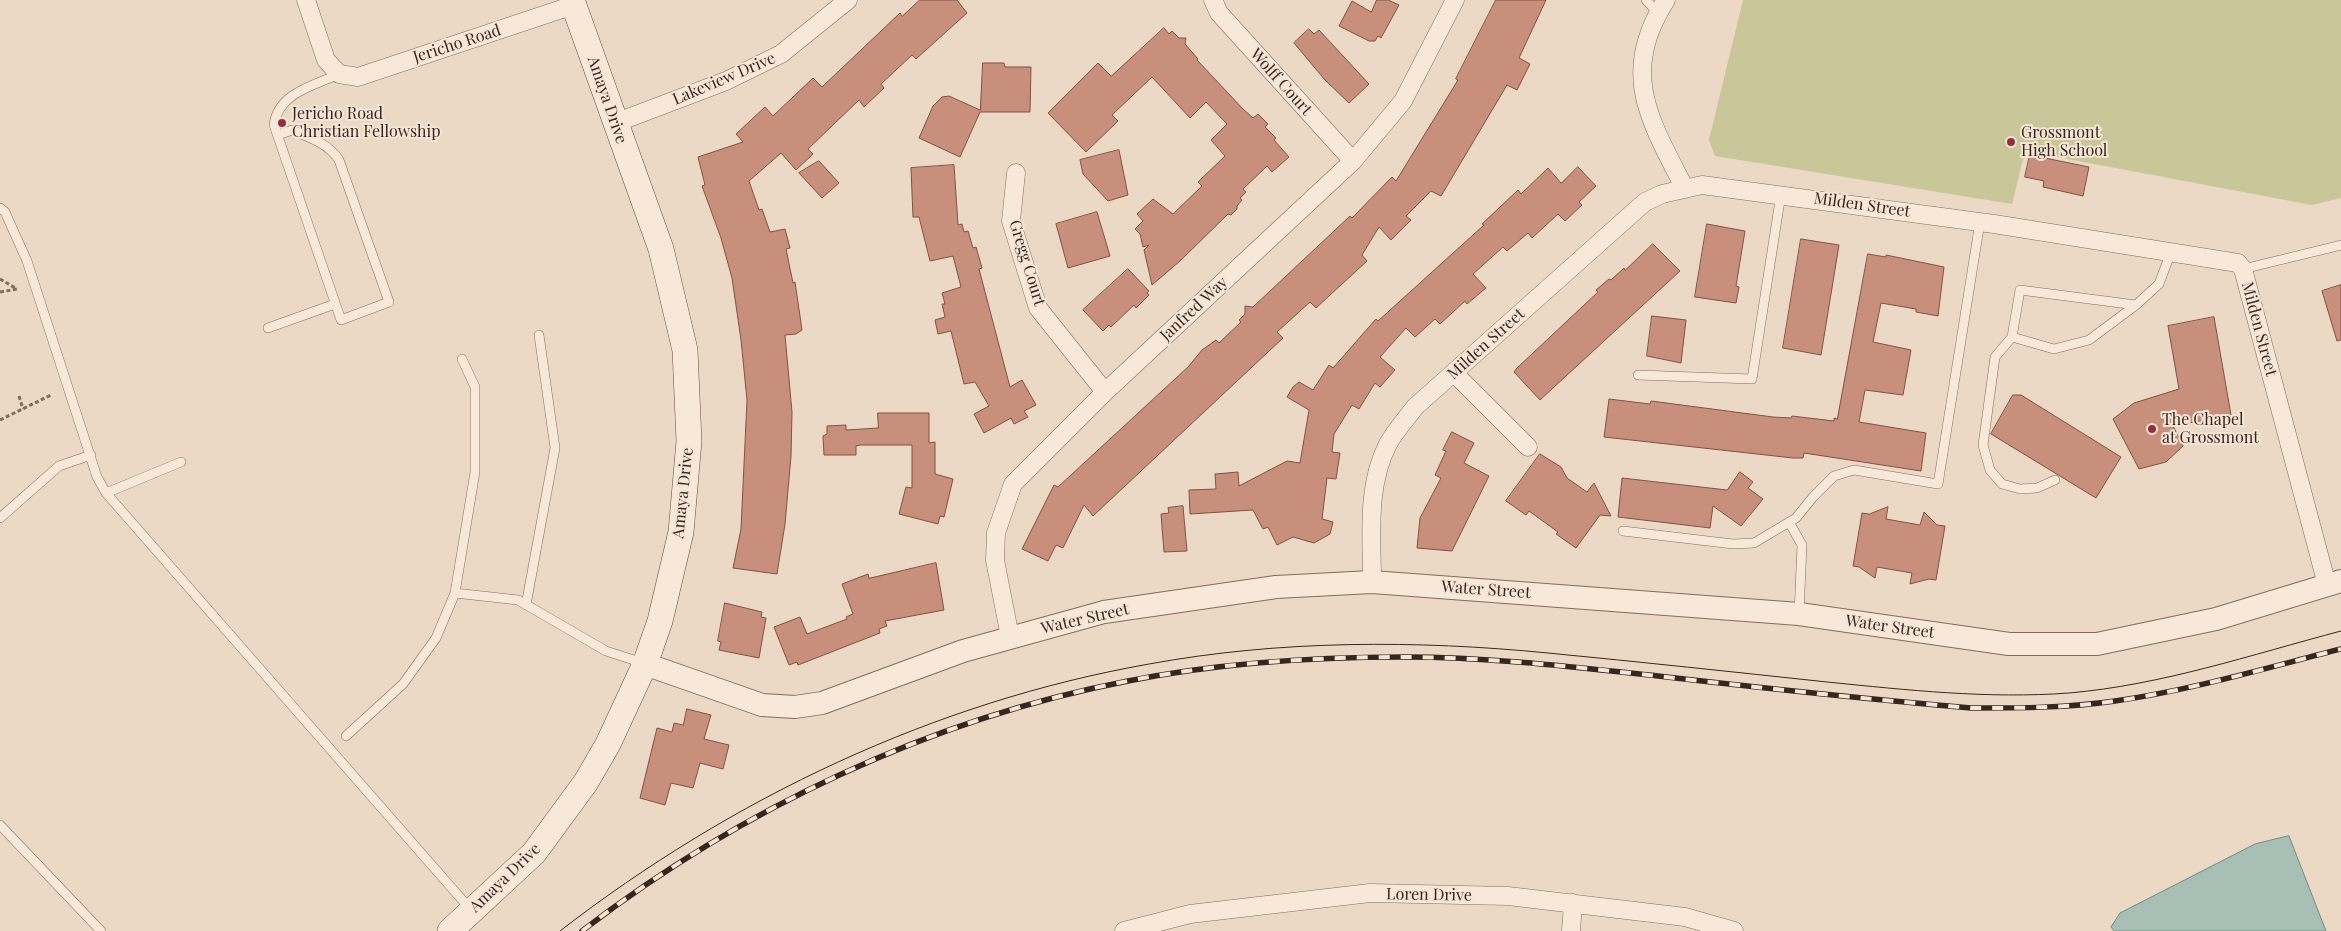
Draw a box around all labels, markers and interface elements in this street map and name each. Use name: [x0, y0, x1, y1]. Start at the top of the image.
street label: Jericho Road: [411, 21, 503, 67]
street label: Wolff Court: [1246, 45, 1316, 119]
street label: Lakeview Drive: [670, 49, 778, 109]
street label: Amaya Drive: [583, 54, 631, 146]
place label: Jericho Road Christian Fellowship: [292, 104, 440, 142]
marker: Jericho Road Christian Fellowship: [276, 117, 288, 129]
place label: Grossmont High School: [2021, 123, 2107, 161]
marker: Grossmont High School: [2005, 136, 2017, 148]
street label: Milden Street: [1813, 189, 1911, 221]
street label: Gregg Court: [1005, 218, 1049, 308]
street label: Janfred Way: [1156, 273, 1232, 345]
street label: Milden Street: [2237, 280, 2281, 378]
street label: Milden Street: [1444, 304, 1528, 384]
place label: The Chapel at Grossmont: [2162, 410, 2259, 448]
marker: The Chapel at Grossmont: [2146, 423, 2158, 435]
street label: Amaya Drive: [669, 447, 697, 539]
street label: Water Street: [1441, 577, 1531, 603]
street label: Water Street: [1039, 600, 1131, 638]
street label: Water Street: [1844, 611, 1936, 643]
street label: Amaya Drive: [466, 839, 544, 917]
street label: Loren Drive: [1386, 885, 1472, 905]

